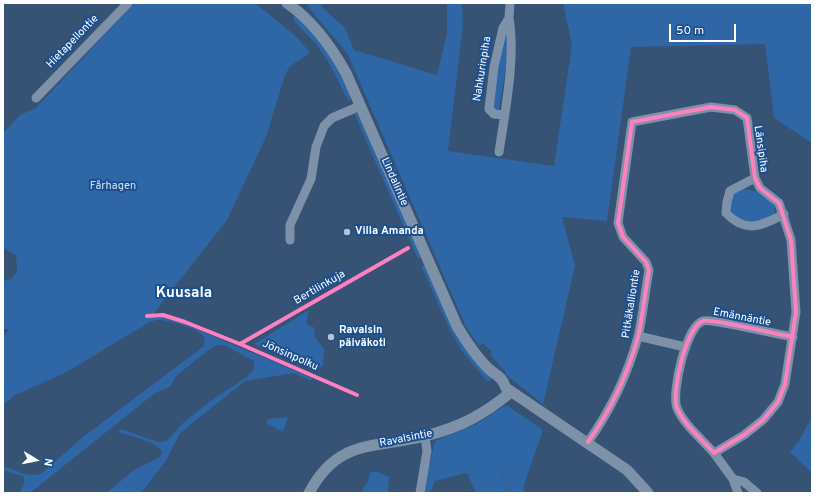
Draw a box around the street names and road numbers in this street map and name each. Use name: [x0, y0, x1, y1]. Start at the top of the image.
street label: Hietapellontie: [44, 13, 102, 71]
street label: Nahkurinpiha: [471, 35, 495, 103]
street label: Länsipiha: [750, 125, 770, 173]
street label: Lindalintie: [377, 156, 411, 208]
street label: Bertilinkuja: [292, 268, 348, 308]
street label: Pitkäkalliontie: [620, 269, 644, 339]
street label: Emännäntie: [712, 306, 772, 330]
street label: Jönsinpolku: [260, 338, 320, 374]
street label: Ravalsintie: [378, 427, 434, 451]

